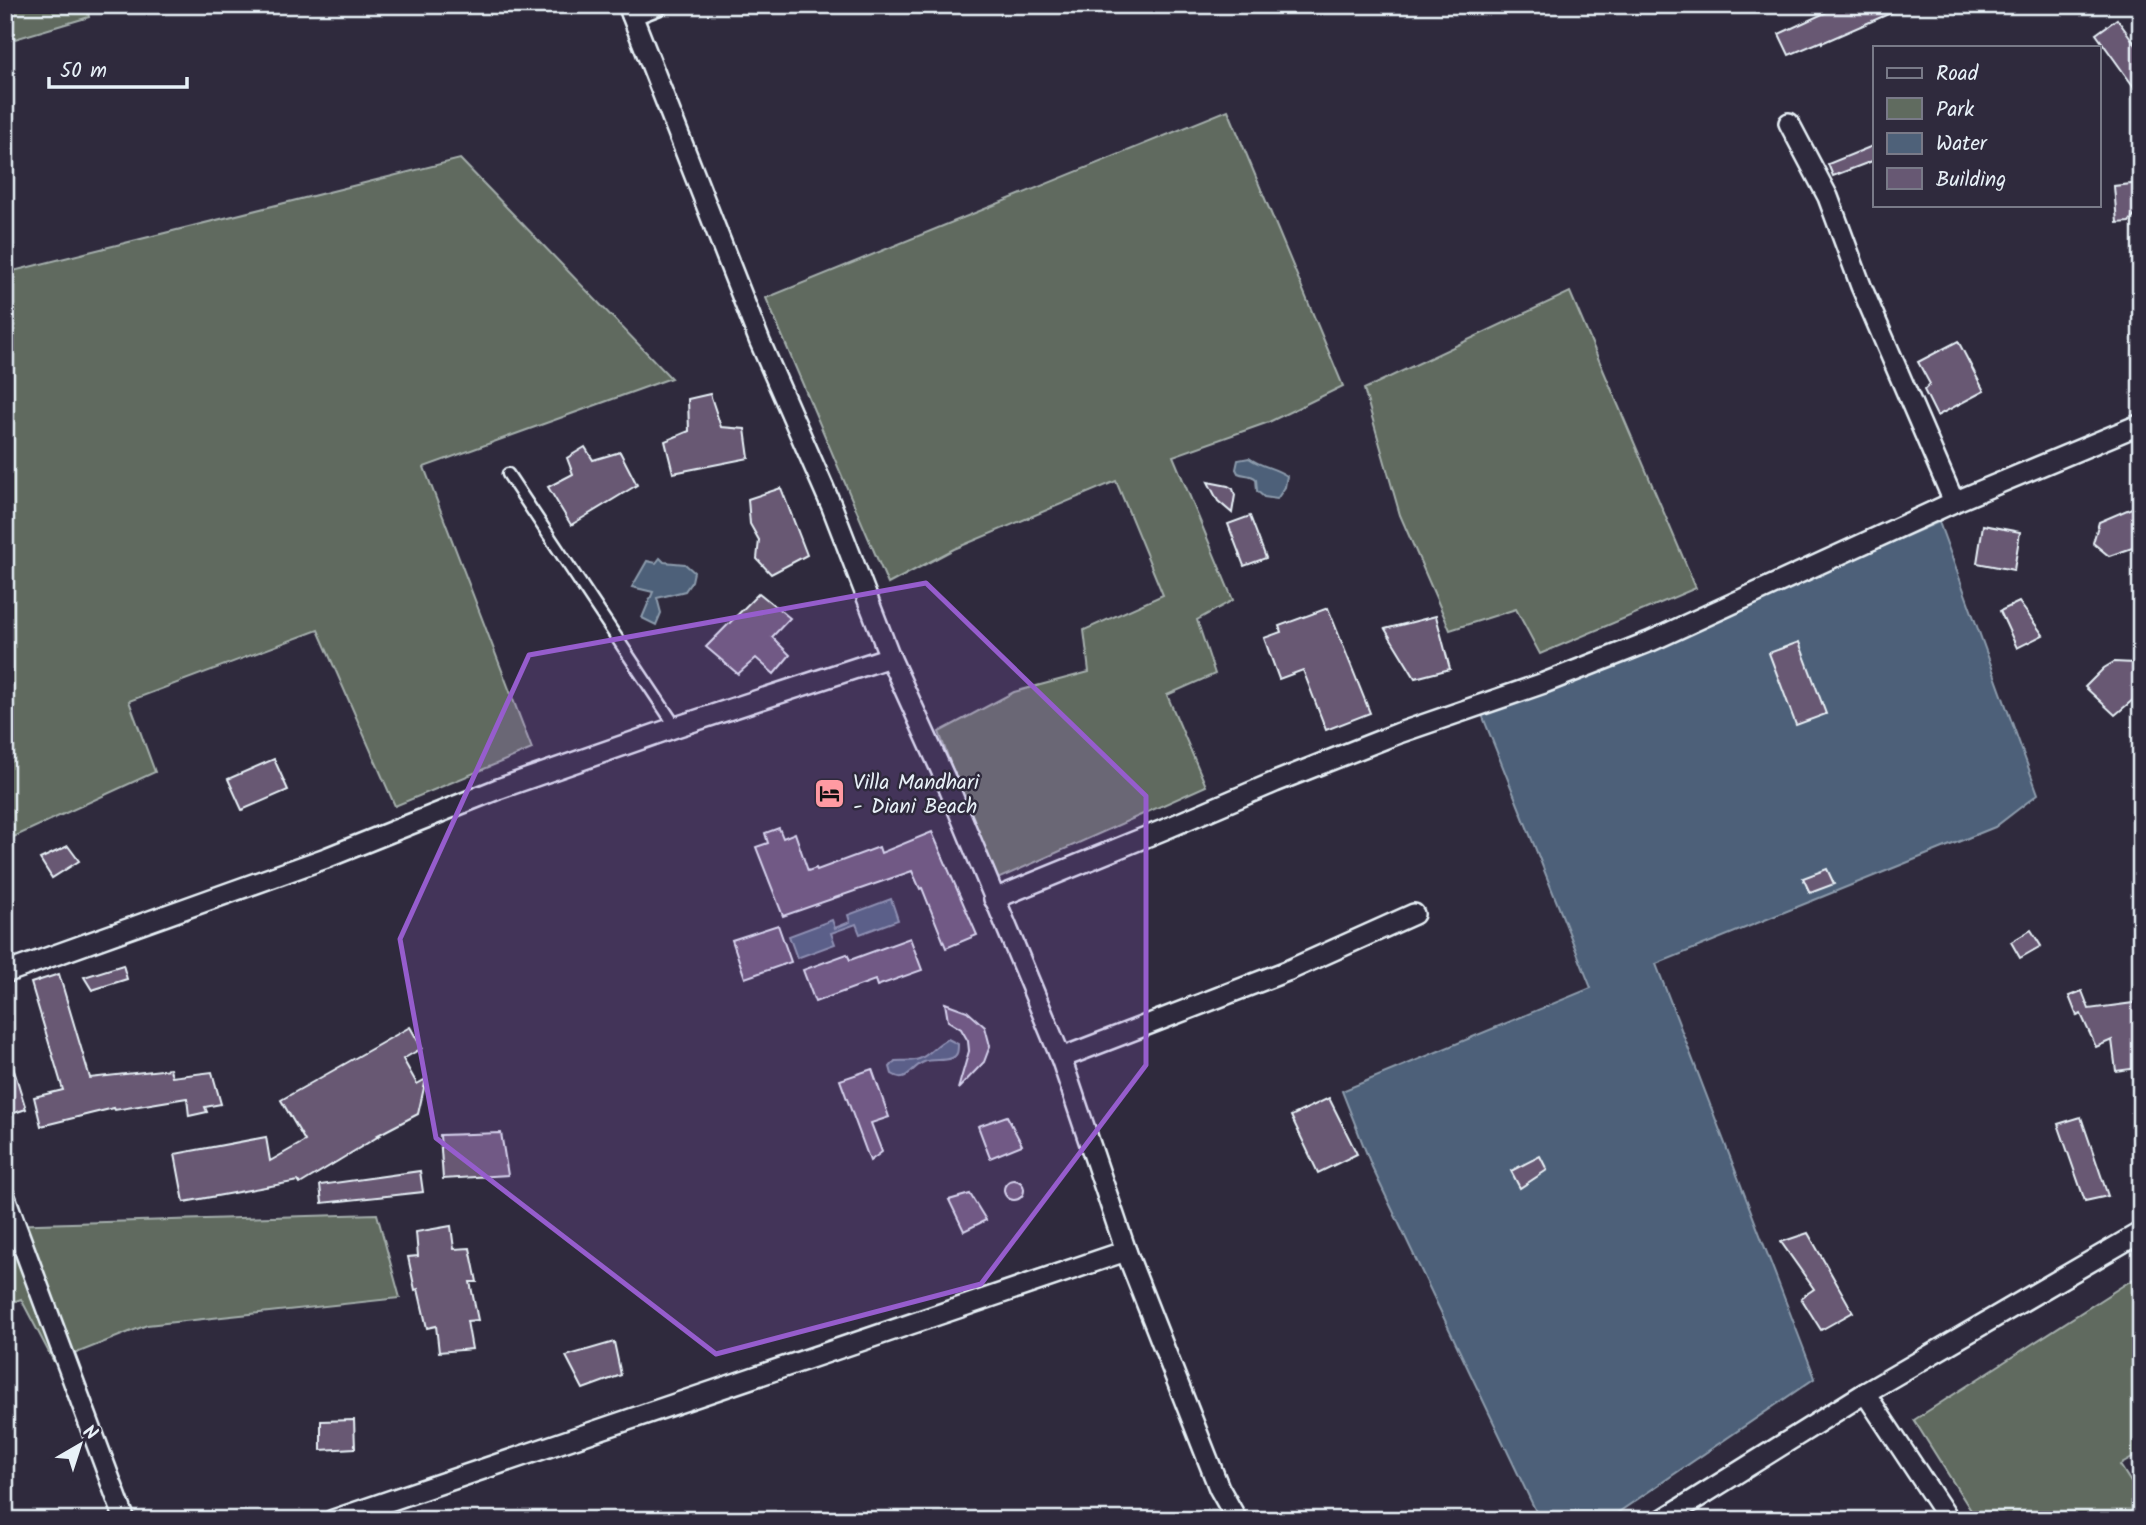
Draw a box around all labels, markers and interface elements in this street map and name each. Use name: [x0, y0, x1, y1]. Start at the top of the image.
scale bar: [49, 46, 187, 90]
legend: [1873, 46, 2100, 206]
text: 50 m: [60, 55, 107, 88]
text: Road: [1936, 58, 1979, 91]
text: Park: [1936, 94, 1974, 127]
text: Water: [1936, 128, 1988, 161]
text: Building: [1936, 164, 2006, 197]
place label: Villa Mandhari - Diani Beach: [853, 767, 980, 824]
hotel icon: Villa Mandhari - Diani Beach: [813, 777, 847, 811]
north arrow: [46, 1410, 116, 1480]
text: N: [75, 1418, 104, 1449]

